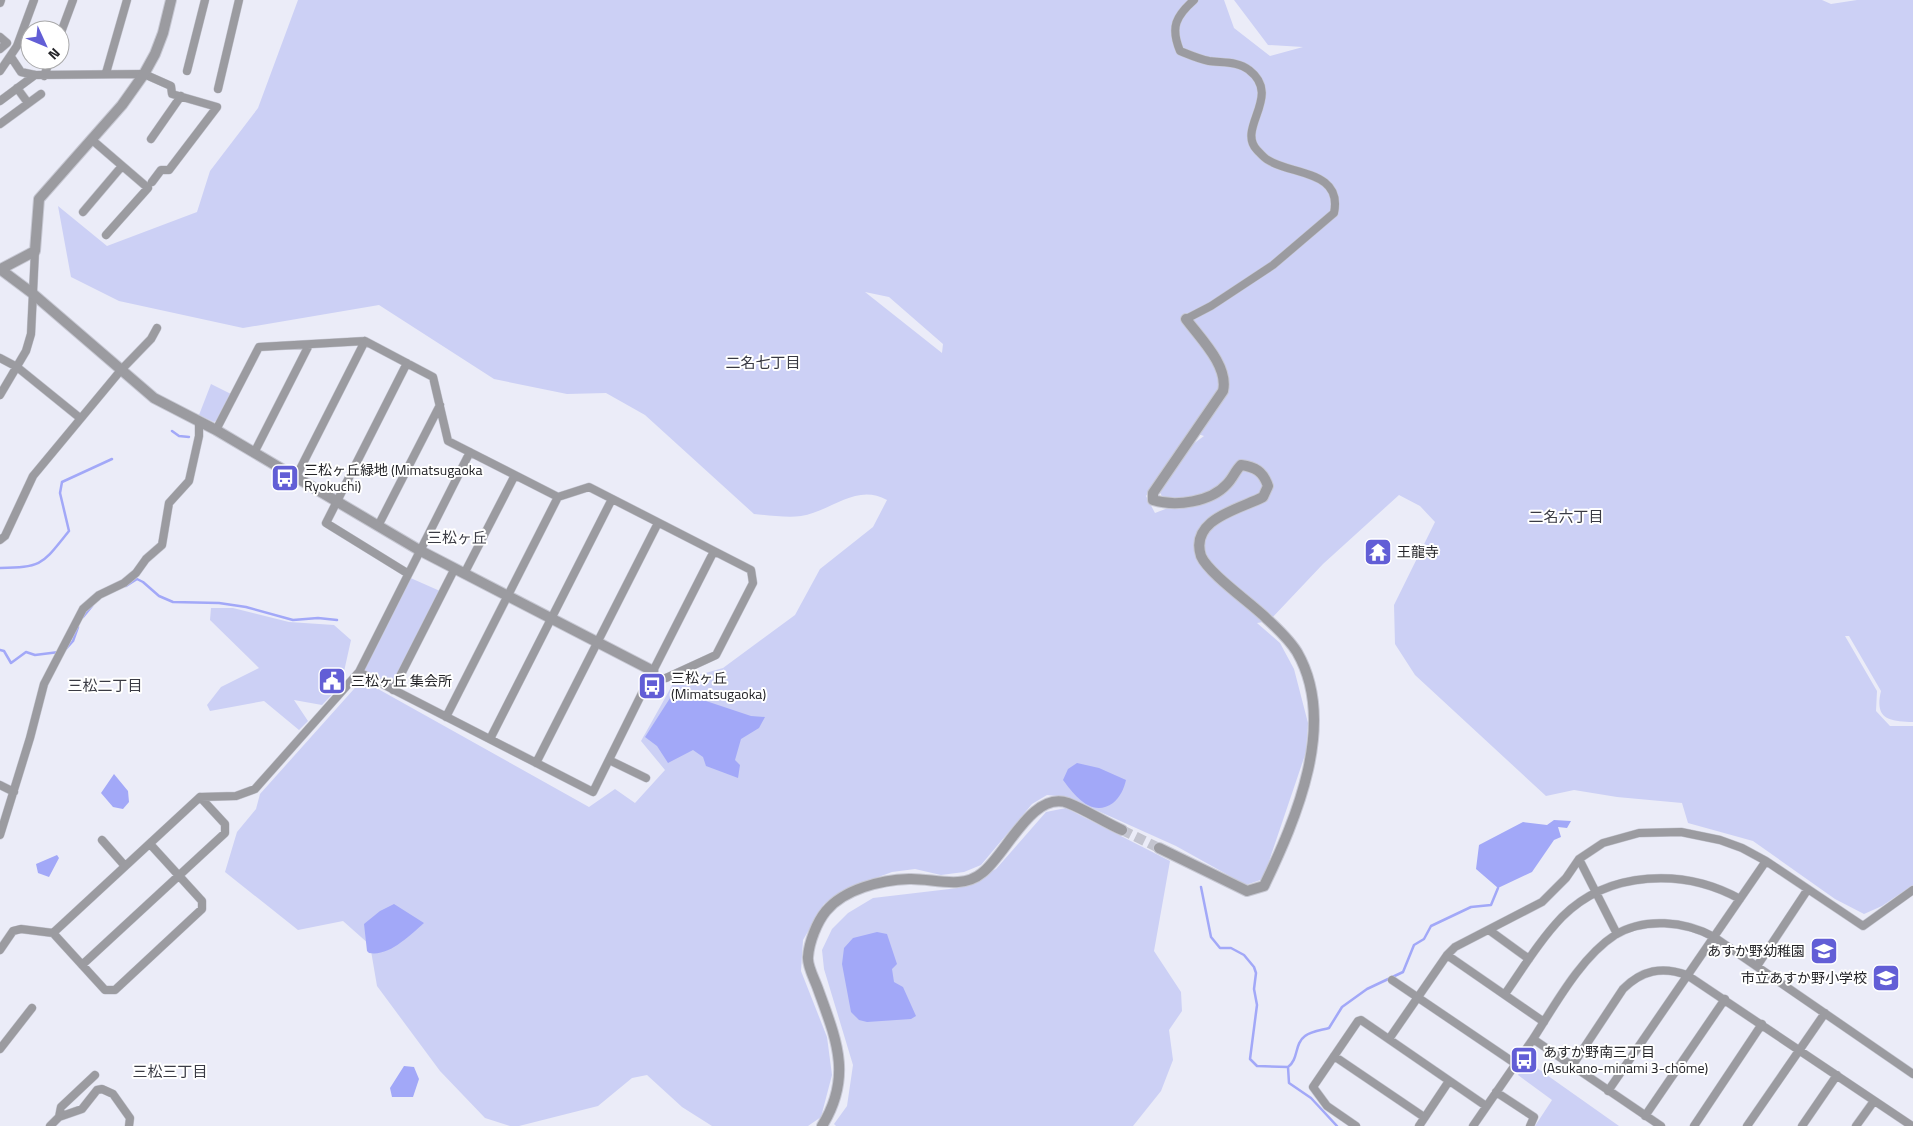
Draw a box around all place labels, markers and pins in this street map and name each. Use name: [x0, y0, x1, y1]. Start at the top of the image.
place label: 三松ヶ丘緑地 (Mimatsugaoka Ryokuchi): [304, 459, 482, 496]
bus stop icon: 三松ヶ丘緑地 (Mimatsugaoka Ryokuchi): [270, 463, 300, 493]
temple icon: 王龍寺: [1363, 537, 1393, 567]
place label: 王龍寺: [1397, 541, 1439, 562]
public building icon: 三松ヶ丘 集会所: [317, 666, 347, 696]
place label: 三松ヶ丘 (Mimatsugaoka): [671, 667, 766, 704]
place label: 三松ヶ丘 集会所: [351, 670, 452, 691]
bus stop icon: 三松ヶ丘 (Mimatsugaoka): [637, 671, 667, 701]
school or university icon: あすか野幼稚園: [1809, 936, 1839, 966]
place label: あすか野幼稚園: [1707, 940, 1805, 961]
school or university icon: 市立あすか野小学校: [1871, 963, 1901, 993]
place label: 市立あすか野小学校: [1741, 967, 1867, 988]
place label: あすか野南三丁目 (Asukano-minami 3-chōme): [1543, 1041, 1708, 1078]
bus stop icon: あすか野南三丁目 (Asukano-minami 3-chōme): [1509, 1045, 1539, 1075]

